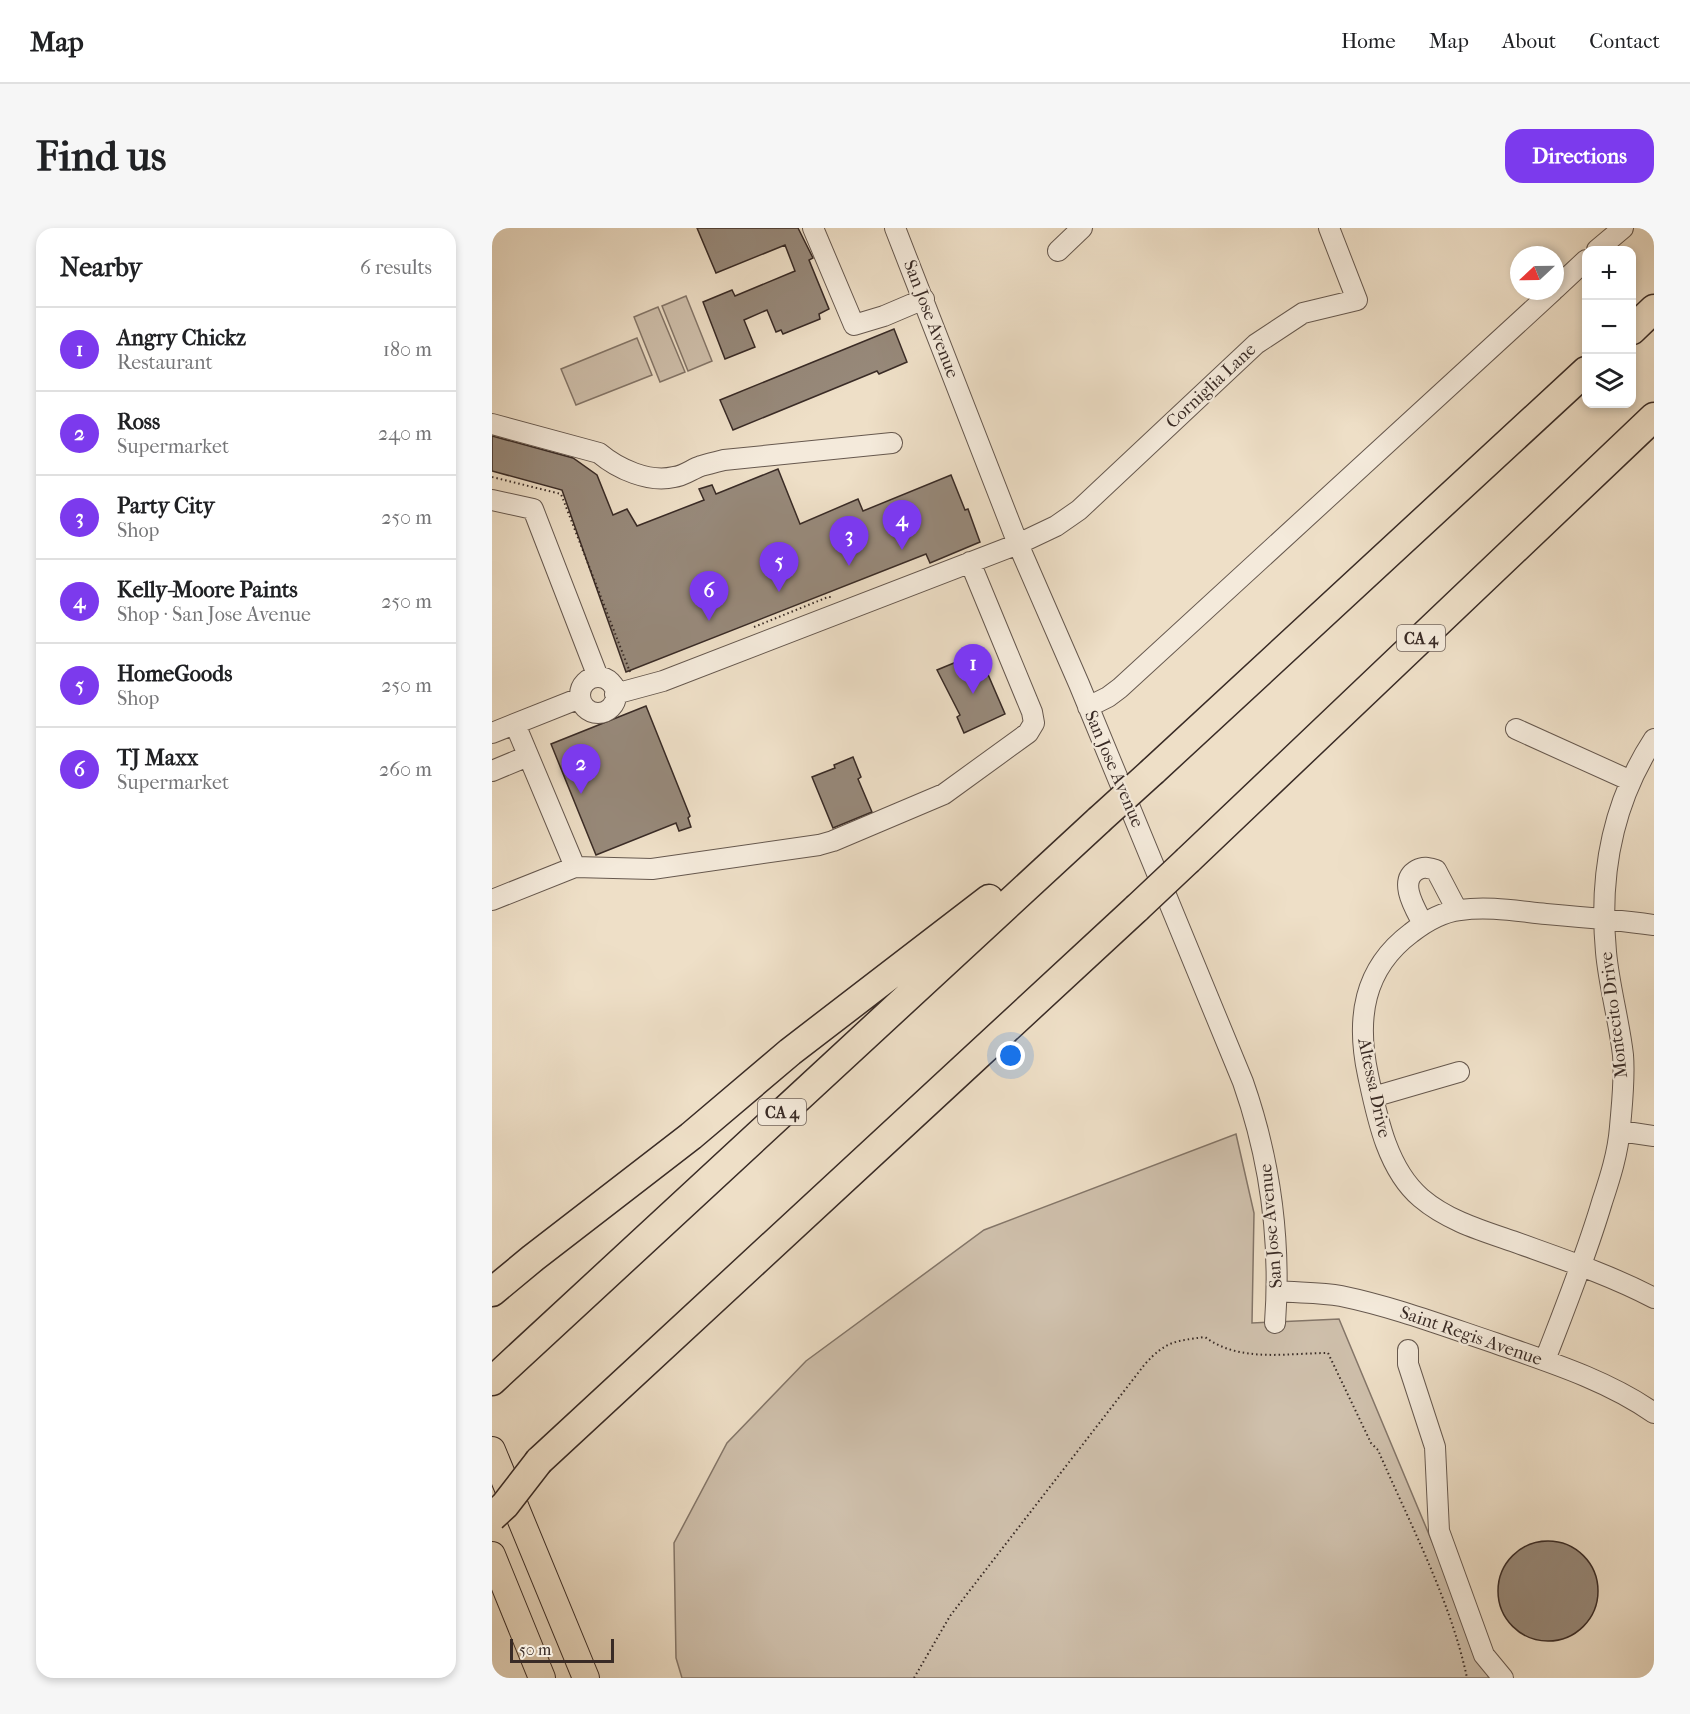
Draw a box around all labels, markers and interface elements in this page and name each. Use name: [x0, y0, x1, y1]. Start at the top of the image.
text: Map: [30, 25, 84, 58]
text: Home: [1341, 29, 1396, 53]
text: Map: [1429, 29, 1469, 53]
text: About: [1502, 29, 1556, 53]
text: Contact: [1589, 29, 1660, 53]
button: Directions: [1505, 129, 1654, 183]
text: Find us: [36, 132, 166, 181]
north arrow: [1510, 246, 1564, 300]
map controls: [1582, 246, 1636, 408]
button: +: [1582, 246, 1636, 300]
text: Nearby: [60, 252, 142, 283]
text: 6 results: [360, 256, 432, 279]
street label: San Jose Avenue: [899, 257, 963, 381]
button: −: [1582, 300, 1636, 354]
text: Angry Chickz: [117, 325, 246, 351]
text: 1: [76, 338, 83, 361]
text: 180 m: [383, 338, 432, 361]
street label: Corniglia Lane: [1162, 339, 1260, 433]
text: Restaurant: [117, 351, 213, 374]
button: layers: [1582, 354, 1636, 408]
text: Ross: [117, 409, 160, 435]
text: 2: [74, 422, 85, 445]
text: 240 m: [378, 422, 432, 445]
text: Supermarket: [117, 435, 229, 458]
text: Party City: [117, 493, 215, 519]
pin: 4: [882, 500, 922, 550]
text: 3: [75, 506, 84, 529]
text: 250 m: [381, 506, 432, 529]
pin: 3: [830, 516, 868, 566]
text: Shop: [117, 519, 159, 542]
pin: 5: [760, 542, 798, 592]
pin: 6: [690, 572, 728, 621]
text: Kelly-Moore Paints: [117, 577, 298, 603]
text: 4: [74, 590, 85, 613]
text: 250 m: [381, 590, 432, 613]
text: Shop · San Jose Avenue: [117, 603, 311, 626]
road number: CA 4: [1397, 625, 1445, 651]
pin: 1: [954, 644, 992, 694]
text: HomeGoods: [117, 661, 232, 687]
text: 5: [75, 674, 84, 697]
text: 250 m: [381, 674, 432, 697]
text: Shop: [117, 687, 159, 710]
street label: San Jose Avenue: [1080, 707, 1148, 831]
pin: 2: [562, 744, 601, 794]
text: TJ Maxx: [117, 745, 198, 771]
text: 6: [74, 758, 85, 781]
text: 260 m: [379, 758, 432, 781]
text: Supermarket: [117, 771, 229, 794]
street label: Montecito Drive: [1596, 950, 1632, 1080]
street label: Altessa Drive: [1353, 1035, 1395, 1140]
your location: [996, 1041, 1025, 1070]
road number: CA 4: [758, 1099, 806, 1125]
street label: San Jose Avenue: [1255, 1163, 1287, 1289]
street label: Saint Regis Avenue: [1397, 1302, 1545, 1370]
scale bar: [510, 1636, 614, 1664]
text: 50 m: [519, 1640, 551, 1659]

